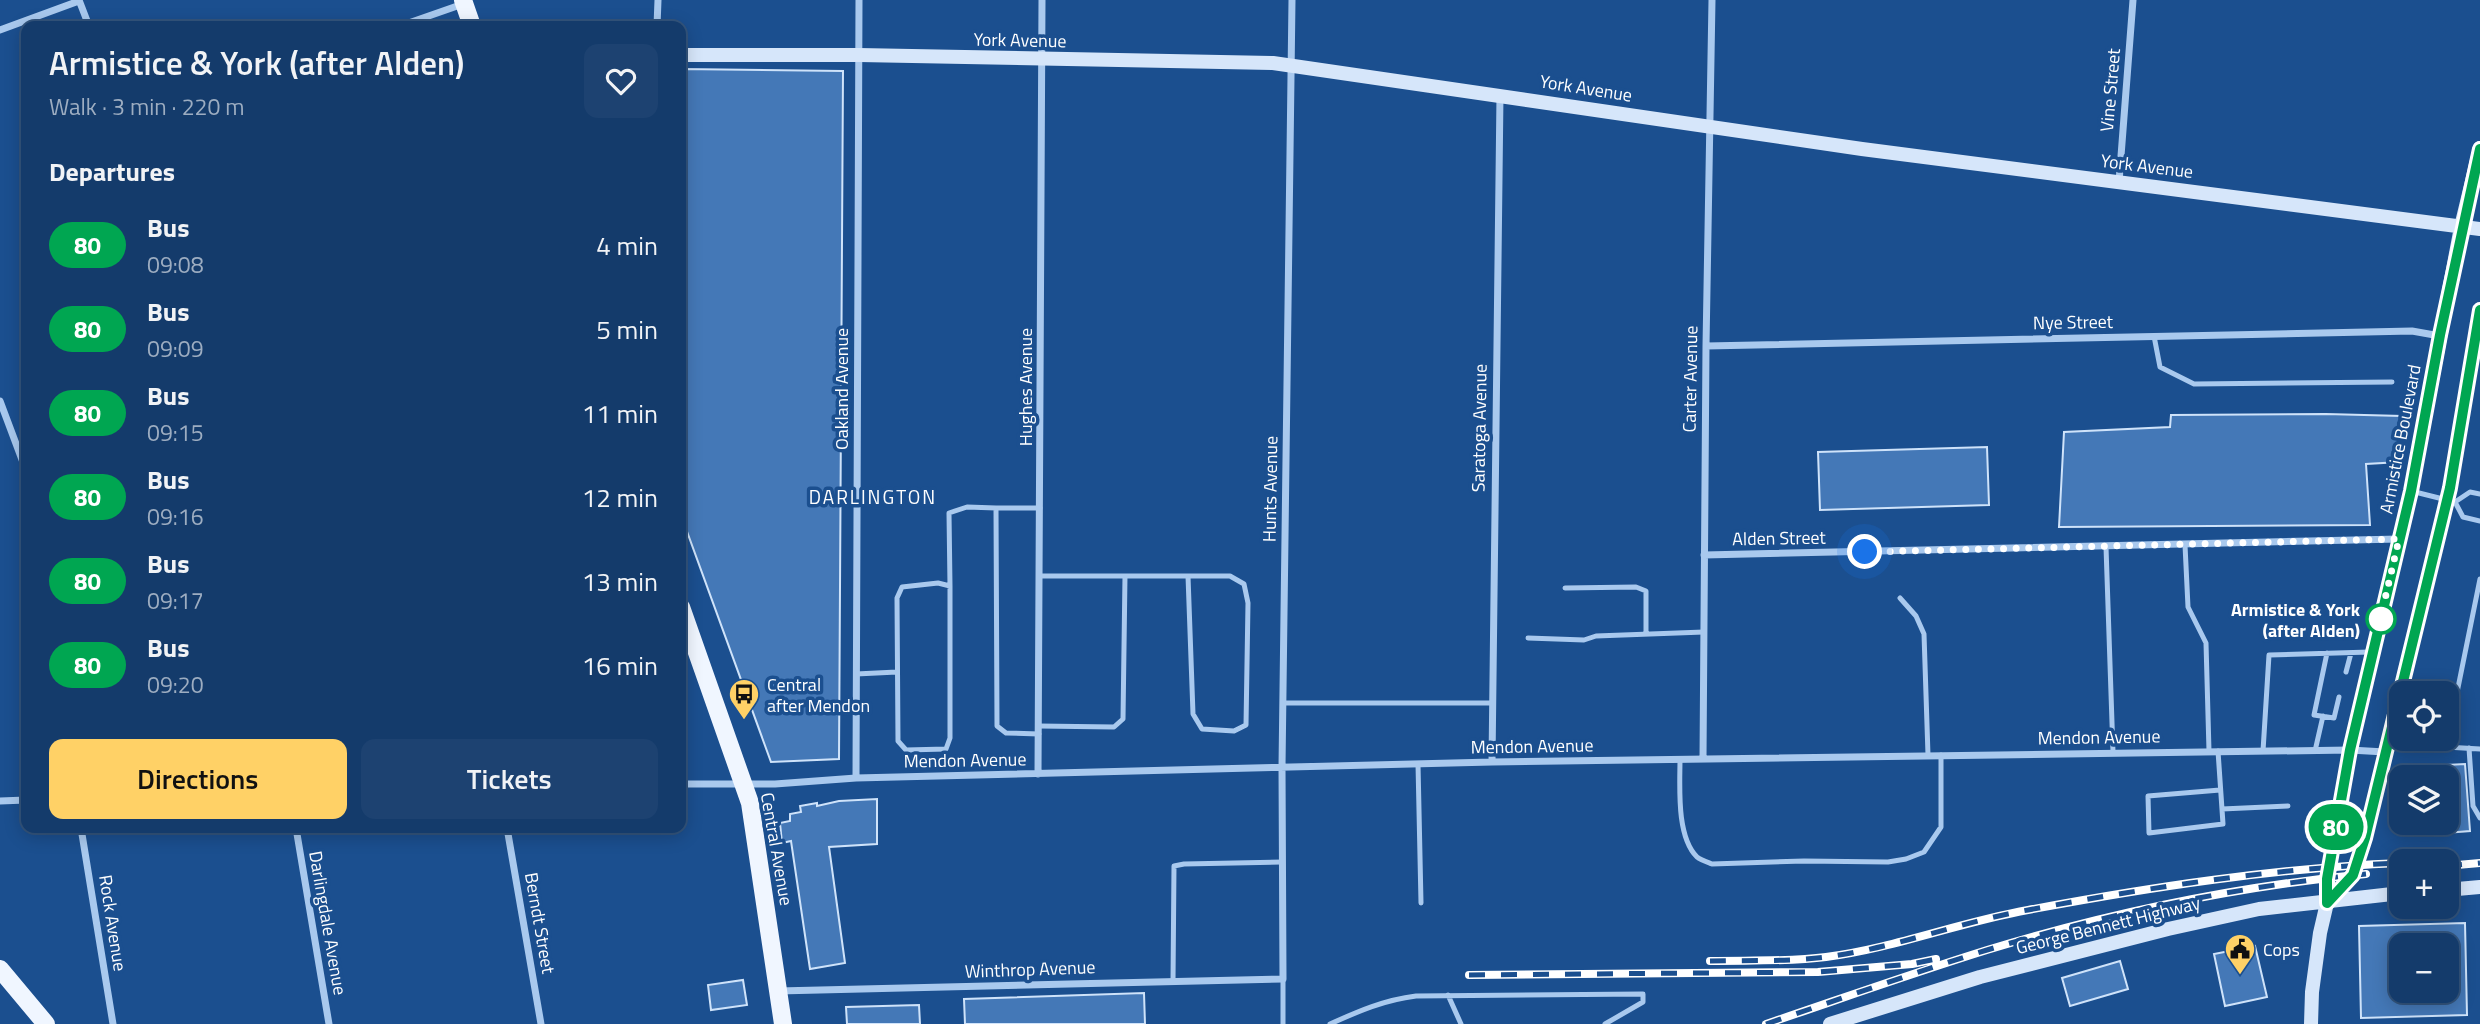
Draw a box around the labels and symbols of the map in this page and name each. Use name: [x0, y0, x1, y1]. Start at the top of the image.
street label: York Avenue: [973, 26, 1067, 54]
street label: Vine Street: [2093, 47, 2127, 133]
street label: York Avenue: [1538, 67, 1634, 109]
street label: York Avenue: [2099, 147, 2195, 185]
street label: Nye Street: [2033, 308, 2114, 336]
street label: Carter Avenue: [1676, 325, 1704, 433]
street label: Oakland Avenue: [828, 328, 855, 450]
street label: Hughes Avenue: [1012, 328, 1039, 446]
street label: Armistice Boulevard: [2372, 362, 2428, 516]
street label: Saratoga Avenue: [1464, 364, 1494, 492]
street label: Hunts Avenue: [1256, 436, 1284, 542]
district label: DARLINGTON: [809, 482, 937, 511]
street label: Alden Street: [1732, 524, 1827, 552]
your location: [1847, 534, 1882, 569]
place label: Armistice & York (after Alden): [2231, 596, 2361, 644]
marker: Armistice & York (after Alden): [2366, 604, 2396, 634]
place label: Central after Mendon: [767, 671, 870, 719]
bus stop icon: Central after Mendon: [727, 677, 761, 721]
street label: Mendon Avenue: [2037, 722, 2161, 752]
street label: Mendon Avenue: [1470, 731, 1594, 761]
street label: Mendon Avenue: [903, 745, 1027, 775]
street label: Central Avenue: [754, 790, 800, 908]
line badge: 80: [2304, 804, 2368, 850]
street label: Darlingdale Avenue: [302, 849, 354, 997]
street label: Berndt Street: [518, 870, 562, 976]
street label: Rock Avenue: [92, 873, 134, 973]
street label: George Bennett Highway: [2013, 889, 2203, 961]
public building icon: Cops: [2223, 932, 2257, 976]
place label: Cops: [2263, 936, 2300, 963]
street label: Winthrop Avenue: [964, 953, 1096, 985]

